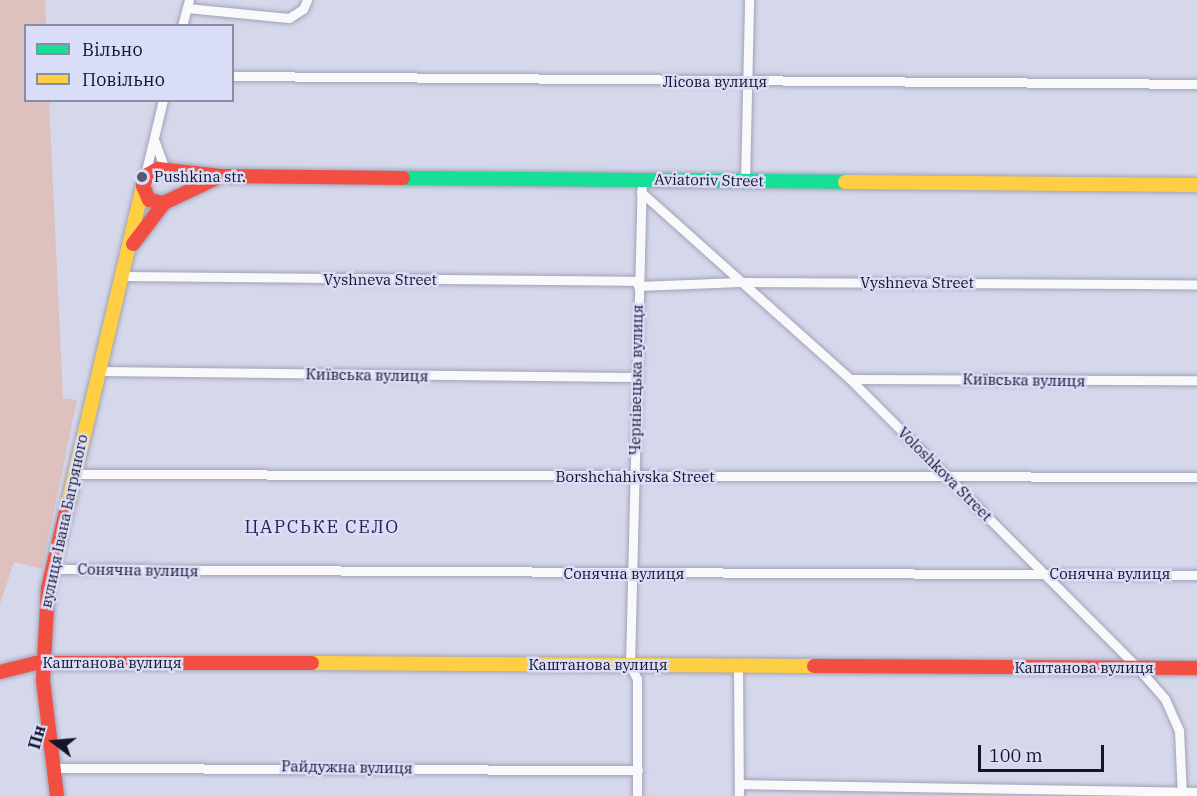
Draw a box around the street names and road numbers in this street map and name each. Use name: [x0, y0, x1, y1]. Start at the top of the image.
street label: Лісова вулиця: [663, 73, 767, 91]
street label: Aviatoriv Street: [654, 170, 764, 190]
street label: Vyshneva Street: [323, 271, 437, 289]
street label: Vyshneva Street: [860, 274, 974, 292]
street label: Чернівецька вулиця: [626, 304, 646, 456]
street label: Київська вулиця: [305, 365, 429, 385]
street label: Київська вулиця: [962, 370, 1086, 390]
street label: Voloshkova Street: [894, 423, 996, 525]
street label: вулиця Івана Багряного: [37, 433, 91, 609]
street label: Borshchahivska Street: [555, 468, 715, 486]
street label: Сонячна вулиця: [77, 560, 199, 580]
street label: Сонячна вулиця: [564, 565, 684, 583]
street label: Сонячна вулиця: [1050, 565, 1170, 583]
street label: Каштанова вулиця: [42, 654, 182, 672]
street label: Каштанова вулиця: [528, 656, 668, 674]
street label: Каштанова вулиця: [1014, 659, 1154, 677]
street label: Райдужна вулиця: [281, 757, 413, 777]

